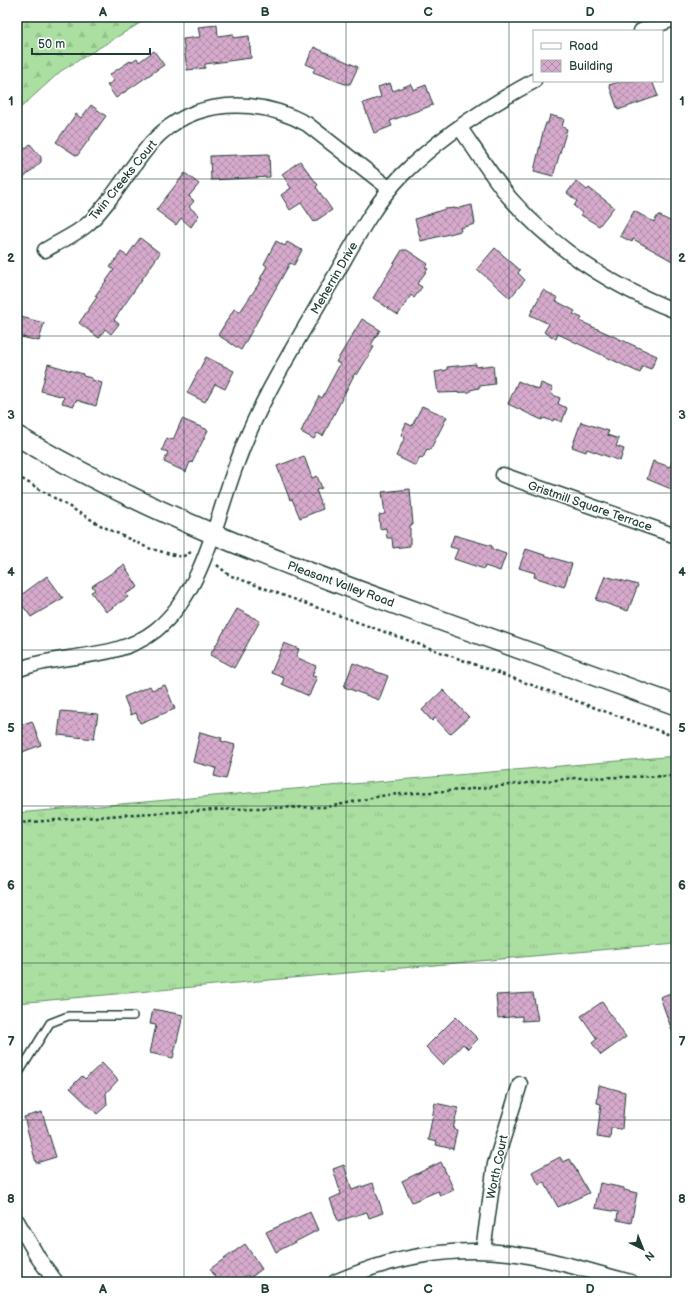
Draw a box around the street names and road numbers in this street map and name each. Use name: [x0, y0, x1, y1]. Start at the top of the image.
street label: Twin Creeks Court: [86, 137, 161, 224]
street label: Meherrin Drive: [308, 239, 361, 317]
street label: Gristmill Square Terrace: [526, 478, 654, 535]
street label: Pleasant Valley Road: [285, 558, 396, 611]
street label: Worth Court: [483, 1133, 512, 1201]

